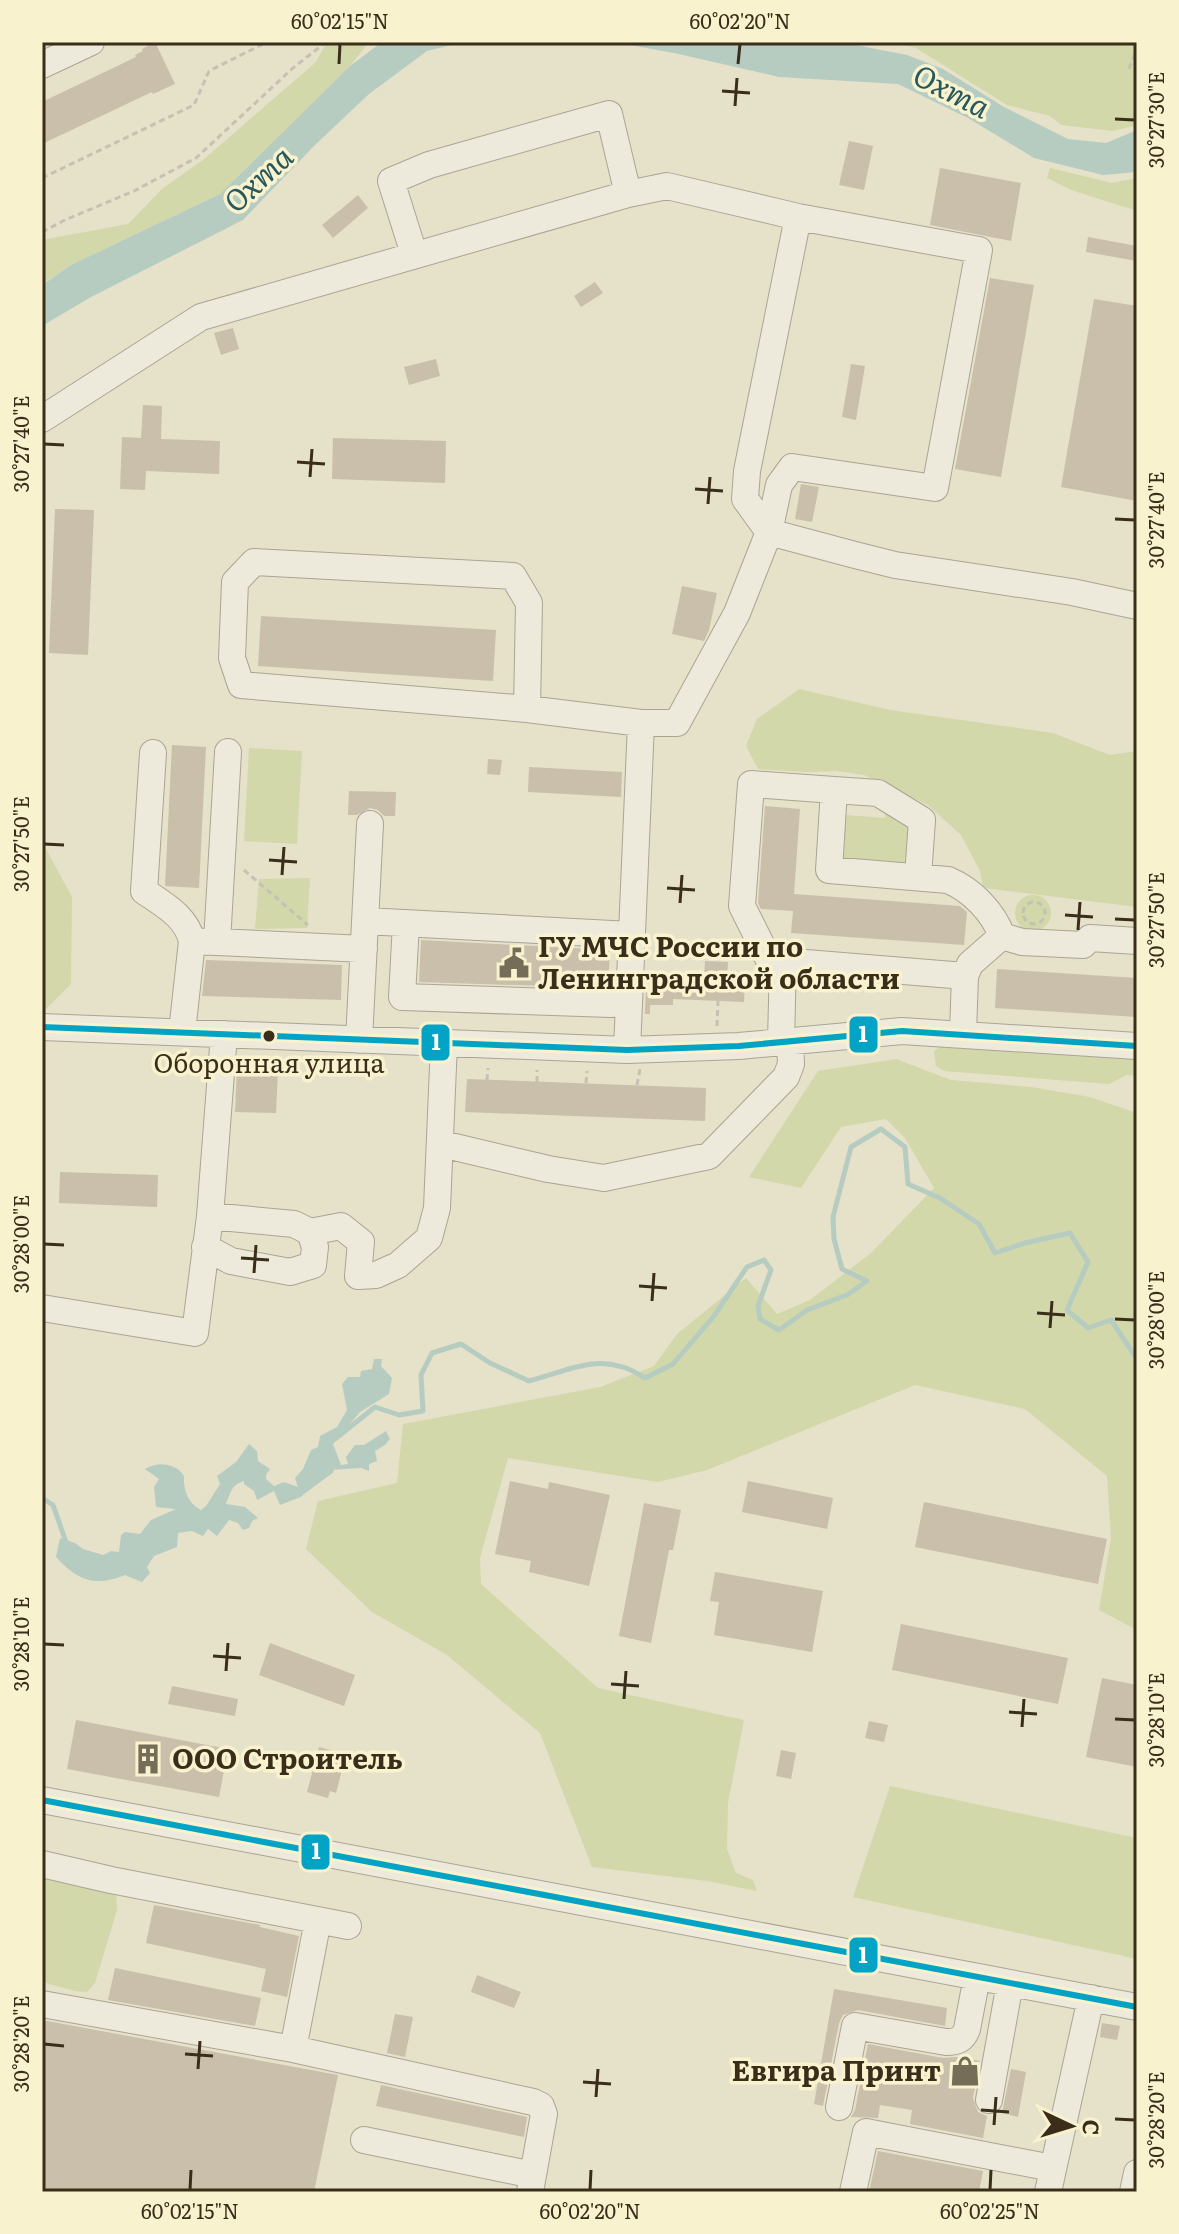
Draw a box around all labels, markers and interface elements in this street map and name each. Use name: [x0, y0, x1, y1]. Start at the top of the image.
text: 60°02'15"N: [291, 5, 389, 35]
text: 60°02'20"N: [689, 5, 791, 35]
water label: Охта: [906, 51, 998, 127]
text: 30°27'30"E: [1140, 72, 1170, 168]
water label: Охта: [212, 134, 302, 221]
text: 30°27'40"E: [5, 396, 35, 492]
text: 30°27'40"E: [1140, 472, 1170, 568]
text: 30°27'50"E: [5, 796, 35, 892]
text: 30°27'50"E: [1140, 872, 1170, 968]
place label: ГУ МЧС России по Ленинградской области: [538, 924, 900, 998]
public building icon: ГУ МЧС России по Ленинградской области: [497, 946, 531, 980]
line badge: 1: [848, 1015, 879, 1054]
text: 1: [858, 1016, 868, 1049]
line badge: 1: [420, 1023, 451, 1062]
text: 1: [431, 1024, 441, 1057]
marker: Оборонная улица: [261, 1028, 277, 1044]
place label: Оборонная улица: [153, 1042, 385, 1081]
text: 30°28'00"E: [5, 1195, 35, 1293]
text: 30°28'00"E: [1140, 1271, 1170, 1369]
text: 30°28'10"E: [5, 1597, 35, 1692]
text: 30°28'10"E: [1140, 1673, 1170, 1768]
place label: ООО Строитель: [172, 1736, 403, 1778]
building icon: ООО Строитель: [131, 1742, 165, 1776]
line badge: 1: [300, 1833, 331, 1871]
text: 1: [311, 1833, 321, 1866]
line badge: 1: [848, 1936, 879, 1974]
text: 1: [858, 1937, 868, 1970]
text: 30°28'20"E: [5, 1996, 35, 2093]
place label: Евгира Принт: [732, 2048, 941, 2090]
shop icon: Евгира Принт: [948, 2054, 982, 2088]
text: 30°28'20"E: [1140, 2072, 1170, 2169]
north arrow: [1031, 2086, 1111, 2166]
text: С: [1075, 2119, 1109, 2136]
text: 60°02'15"N: [141, 2195, 239, 2225]
text: 60°02'20"N: [539, 2195, 641, 2225]
text: 60°02'25"N: [940, 2195, 1040, 2225]

